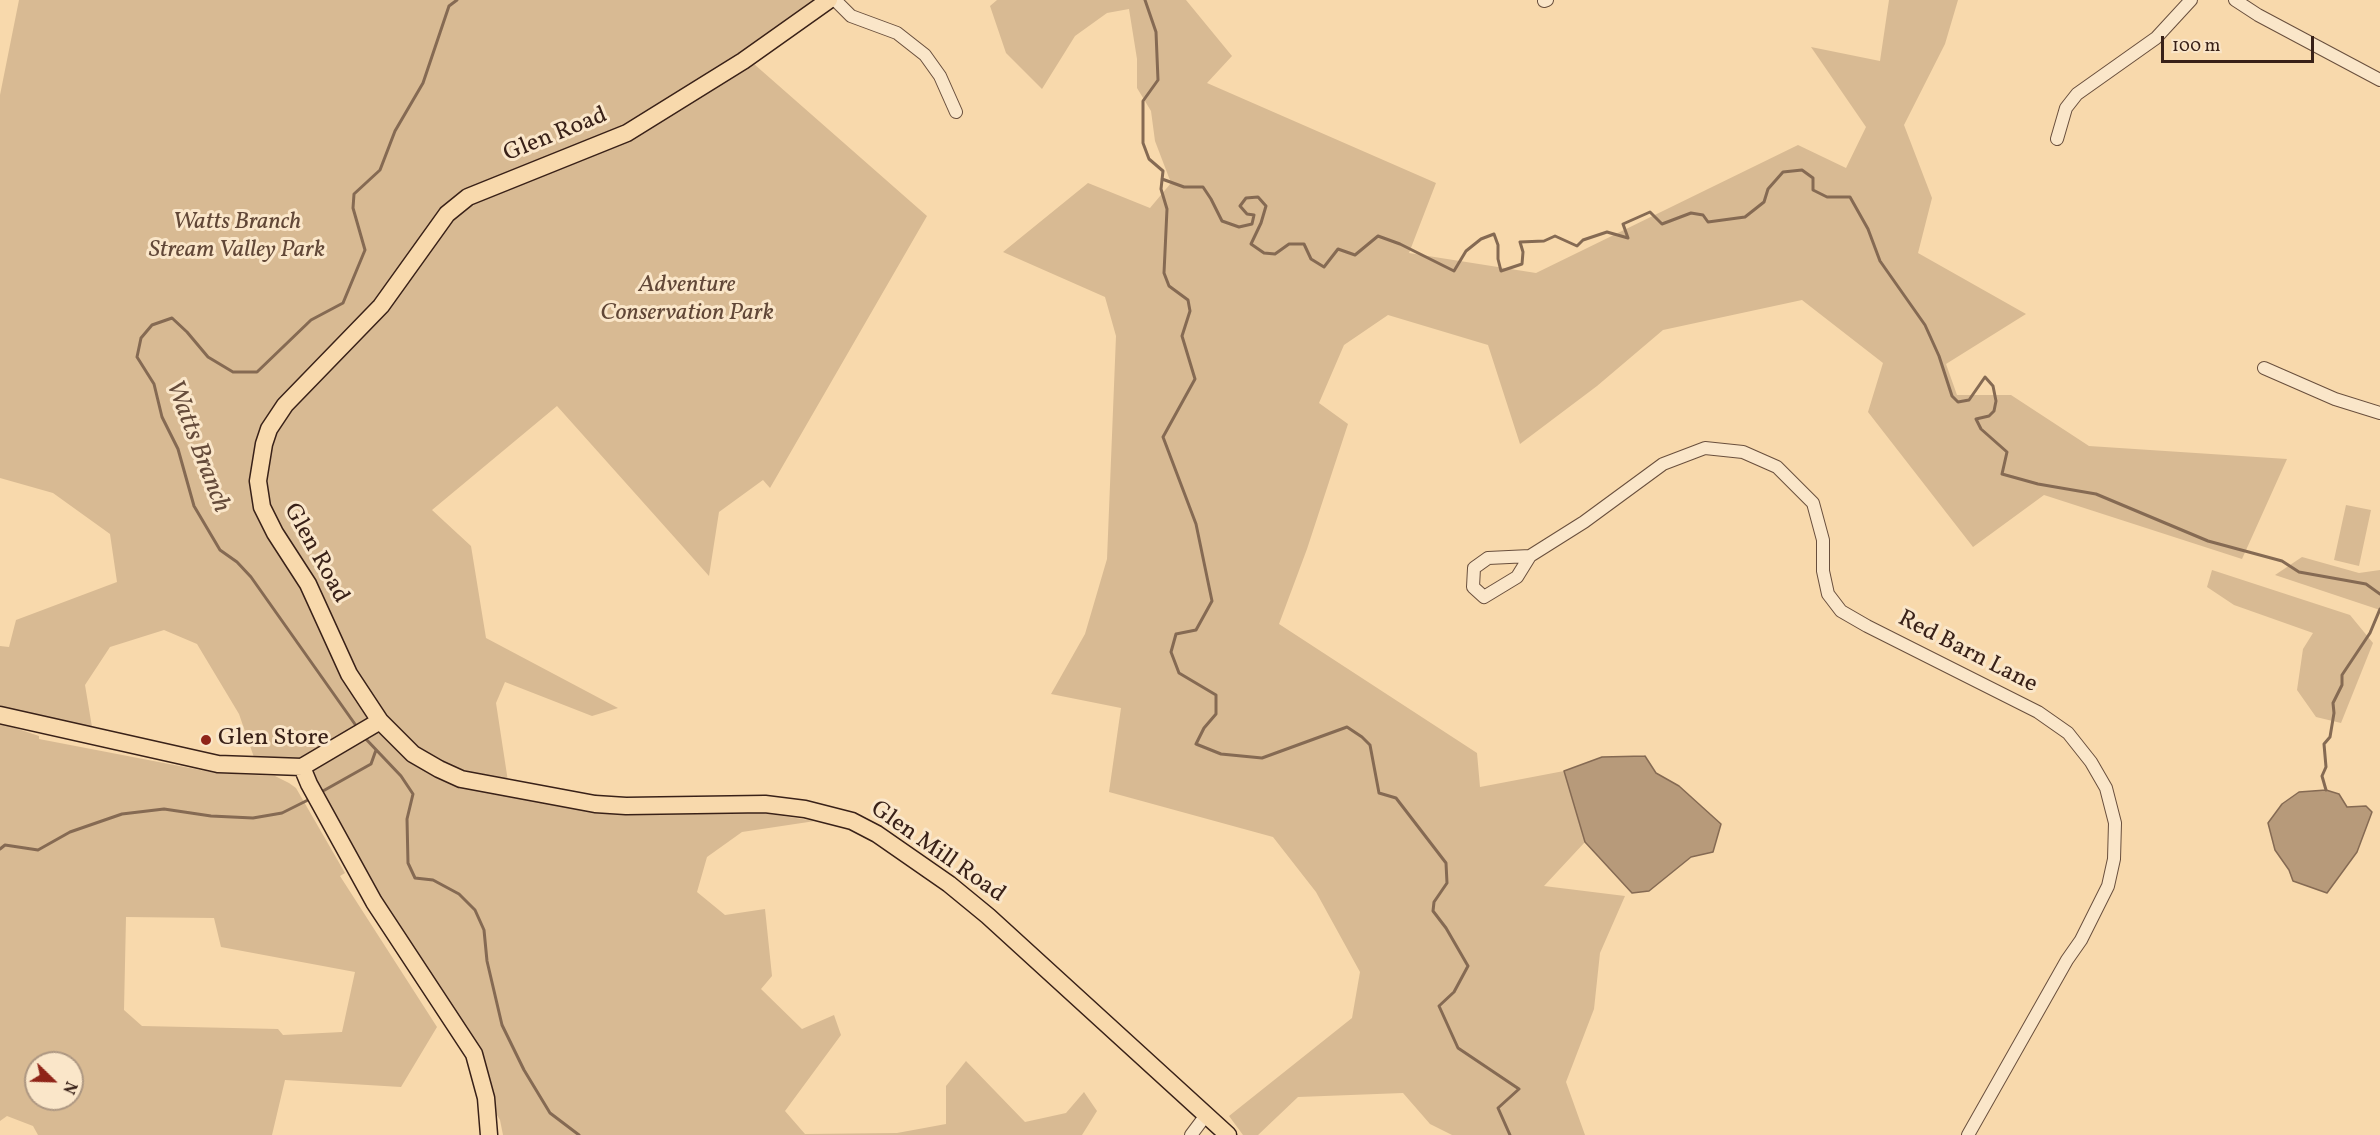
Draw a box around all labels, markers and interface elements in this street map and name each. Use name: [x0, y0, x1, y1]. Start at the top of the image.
scale bar: [2164, 24, 2317, 62]
text: 100 m: [2172, 34, 2221, 59]
street label: Glen Road: [500, 102, 612, 170]
park label: Watts Branch Stream Valley Park: [149, 210, 325, 266]
park label: Adventure Conservation Park: [600, 273, 774, 329]
water label: Watts Branch: [157, 376, 235, 518]
street label: Glen Road: [276, 499, 354, 609]
street label: Red Barn Lane: [1892, 605, 2042, 701]
place label: Glen Store: [218, 726, 329, 754]
marker: Glen Store: [199, 733, 213, 747]
street label: Glen Mill Road: [864, 796, 1010, 910]
north arrow: [24, 1051, 84, 1111]
text: N: [56, 1078, 81, 1097]

